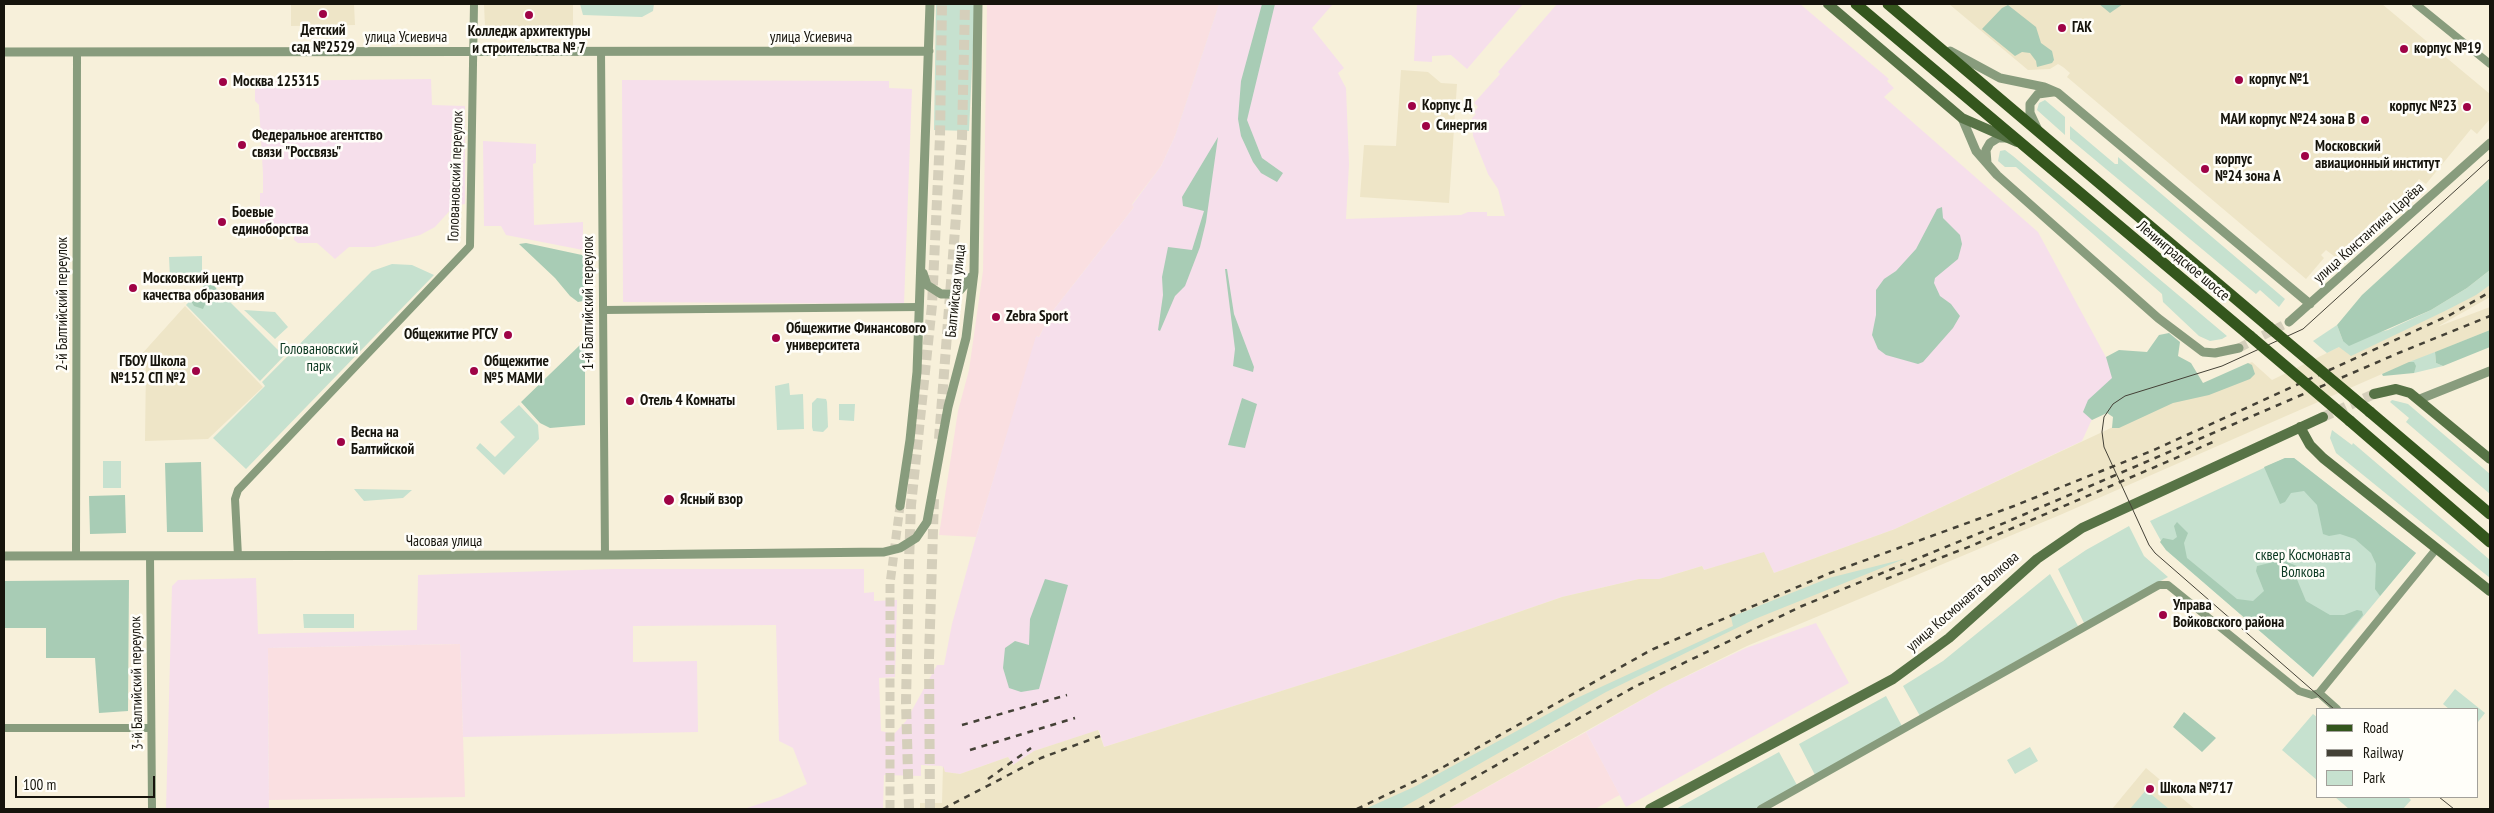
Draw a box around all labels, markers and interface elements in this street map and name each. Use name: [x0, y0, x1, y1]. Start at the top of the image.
marker: Детский сад №2529: [317, 8, 329, 20]
marker: Колледж архитектуры и строительства № 7: [523, 9, 535, 21]
place label: ГАК: [2072, 19, 2092, 37]
place label: Детский сад №2529: [291, 22, 355, 57]
marker: ГАК: [2056, 22, 2068, 34]
place label: Колледж архитектуры и строительства № 7: [468, 23, 590, 58]
street label: улица Усиевича: [365, 29, 447, 47]
street label: улица Усиевича: [770, 29, 852, 47]
place label: корпус №19: [2414, 40, 2481, 58]
marker: корпус №19: [2398, 43, 2410, 55]
place label: корпус №1: [2249, 71, 2309, 89]
place label: Москва 125315: [233, 73, 320, 91]
marker: корпус №1: [2233, 74, 2245, 86]
marker: Москва 125315: [217, 76, 229, 88]
place label: Корпус Д: [1422, 97, 1472, 115]
place label: корпус №23: [2390, 98, 2457, 116]
marker: Корпус Д: [1406, 100, 1418, 112]
marker: корпус №23: [2461, 101, 2473, 113]
street label: Головановский переулок: [445, 110, 467, 242]
place label: МАИ корпус №24 зона В: [2221, 111, 2355, 129]
marker: МАИ корпус №24 зона В: [2359, 114, 2371, 126]
place label: Синергия: [1436, 117, 1487, 135]
marker: Синергия: [1420, 120, 1432, 132]
place label: Федеральное агентство связи "Россвязь": [252, 127, 383, 162]
place label: Московский авиационный институт: [2315, 138, 2440, 173]
marker: Федеральное агентство связи "Россвязь": [236, 139, 248, 151]
marker: Московский авиационный институт: [2299, 150, 2311, 162]
place label: корпус №24 зона А: [2215, 151, 2281, 186]
marker: корпус №24 зона А: [2199, 163, 2211, 175]
street label: улица Константина Царёва: [2310, 179, 2428, 287]
place label: Боевые единоборства: [232, 204, 308, 239]
marker: Боевые единоборства: [216, 216, 228, 228]
street label: Ленинградское шоссе: [2133, 217, 2233, 305]
street label: 1-й Балтийский переулок: [580, 236, 598, 370]
street label: 2-й Балтийский переулок: [54, 237, 72, 371]
street label: Балтийская улица: [942, 243, 970, 339]
place label: Московский центр качества образования: [143, 270, 264, 305]
marker: Московский центр качества образования: [127, 282, 139, 294]
place label: Zebra Sport: [1006, 308, 1068, 326]
marker: Zebra Sport: [990, 311, 1002, 323]
place label: Общежитие Финансового университета: [786, 320, 926, 355]
place label: Общежитие РГСУ: [404, 326, 498, 344]
marker: Общежитие РГСУ: [502, 329, 514, 341]
marker: Общежитие Финансового университета: [770, 332, 782, 344]
park label: Головановский парк: [280, 341, 358, 376]
place label: ГБОУ Школа №152 СП №2: [111, 353, 186, 388]
place label: Общежитие №5 МАМИ: [484, 353, 549, 388]
marker: ГБОУ Школа №152 СП №2: [190, 365, 202, 377]
marker: Общежитие №5 МАМИ: [468, 365, 480, 377]
place label: Отель 4 Комнаты: [640, 392, 735, 410]
marker: Отель 4 Комнаты: [624, 395, 636, 407]
place label: Весна на Балтийской: [351, 424, 414, 459]
marker: Весна на Балтийской: [335, 436, 347, 448]
place label: Ясный взор: [680, 491, 743, 509]
marker: Ясный взор: [662, 493, 676, 507]
street label: Часовая улица: [406, 533, 482, 551]
park label: сквер Космонавта Волкова: [2255, 547, 2351, 582]
street label: улица Космонавта Волкова: [1903, 548, 2023, 656]
place label: Управа Войковского района: [2173, 597, 2284, 632]
marker: Управа Войковского района: [2157, 609, 2169, 621]
street label: 3-й Балтийский переулок: [127, 616, 147, 750]
legend: [2316, 708, 2479, 798]
text: Road: [2363, 718, 2389, 737]
text: Railway: [2363, 743, 2403, 762]
scale bar: [18, 766, 158, 798]
text: Park: [2363, 768, 2385, 787]
text: 100 m: [23, 775, 56, 794]
place label: Школа №717: [2160, 780, 2233, 798]
marker: Школа №717: [2144, 783, 2156, 795]

